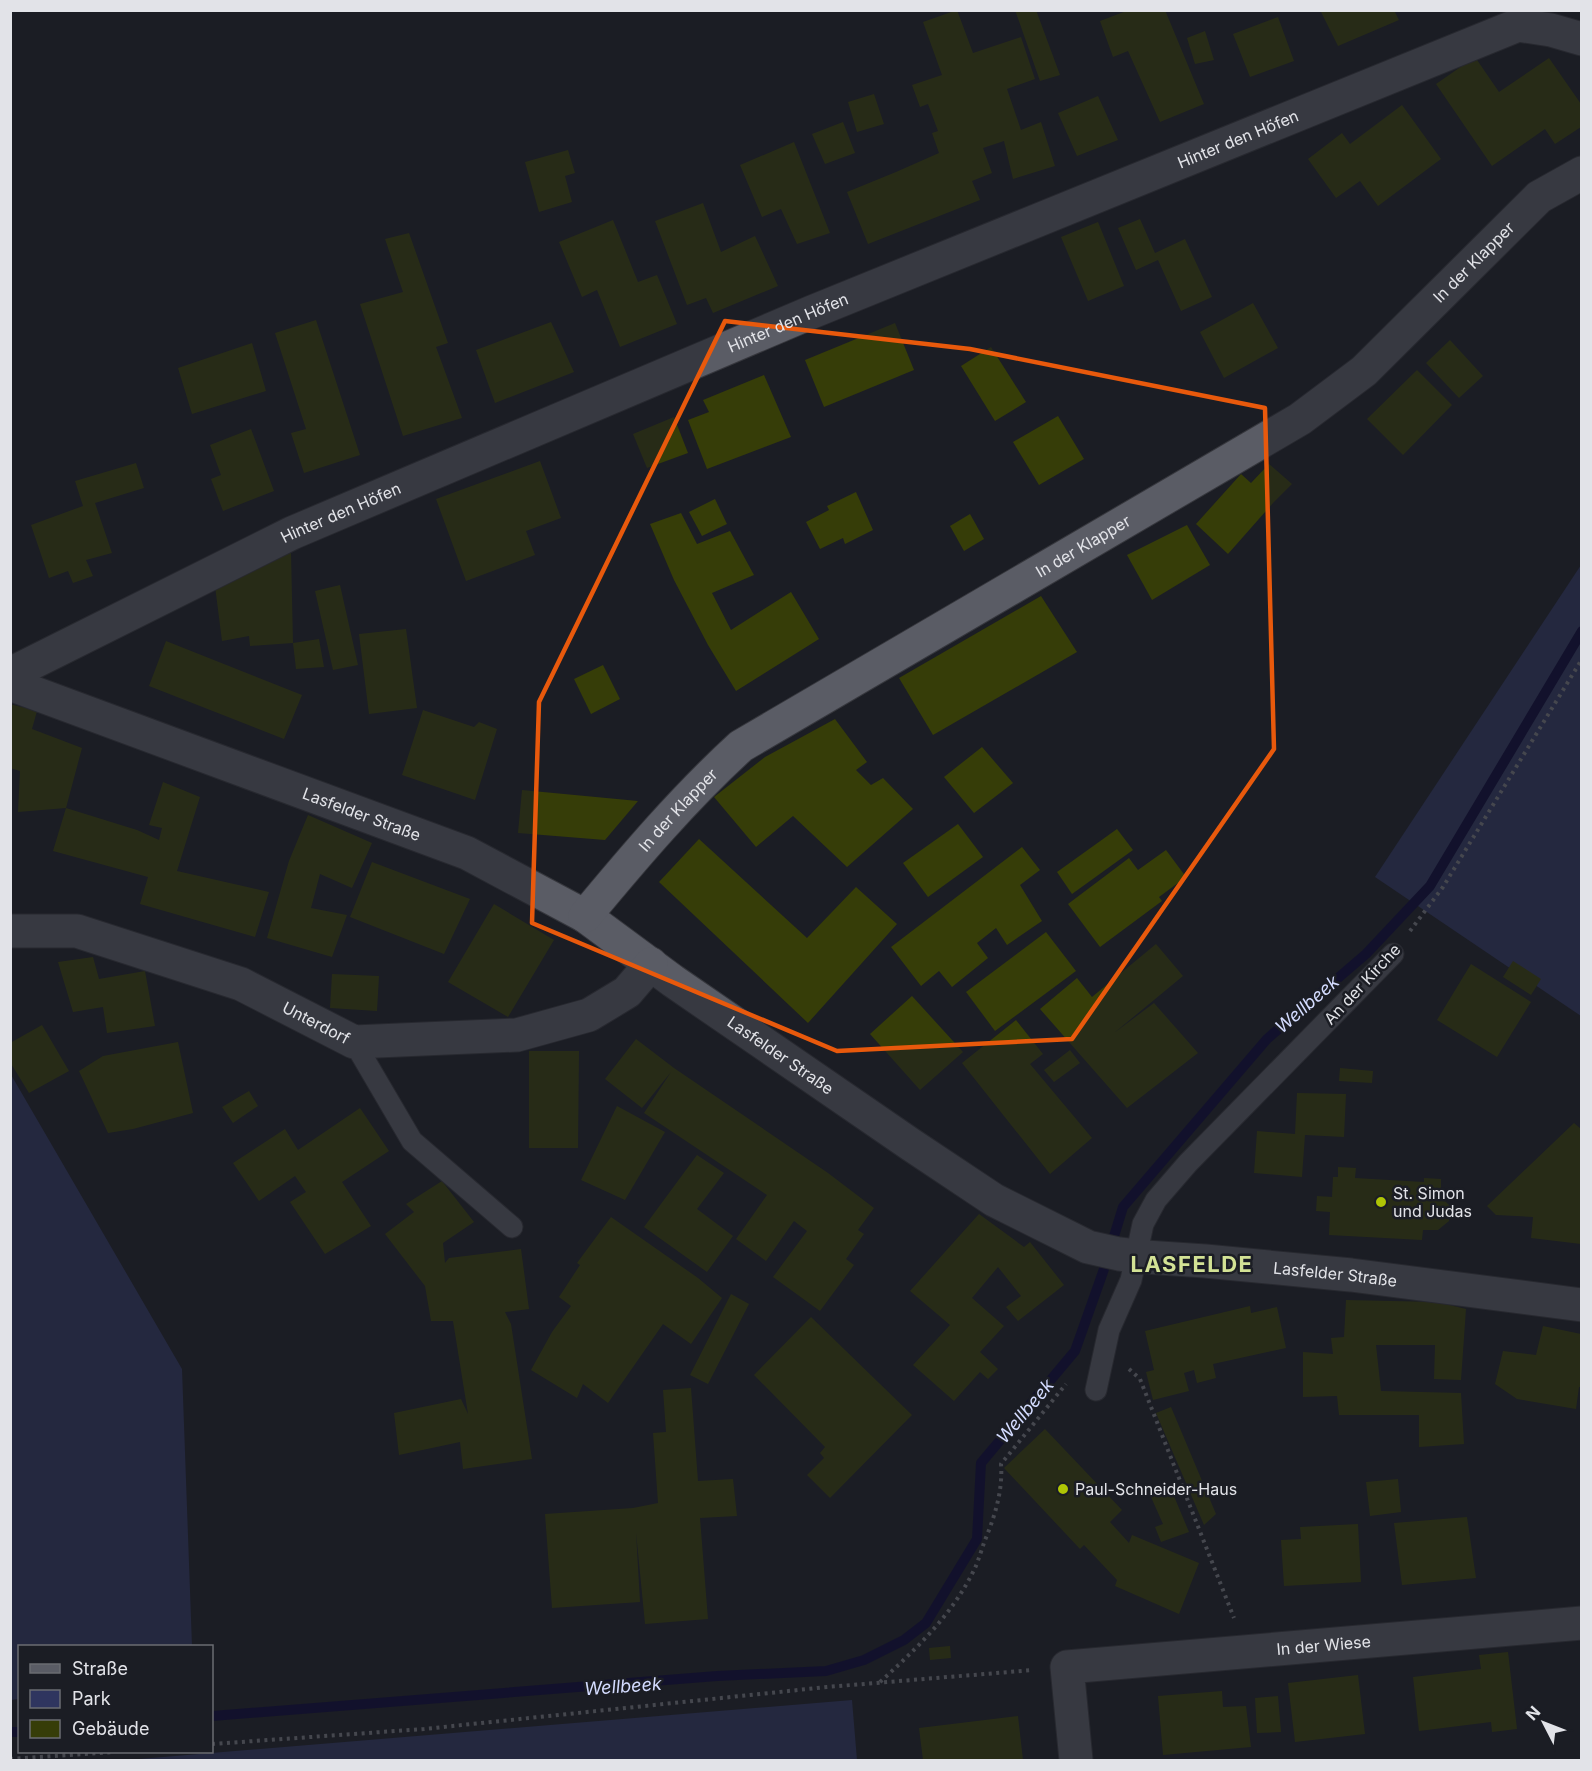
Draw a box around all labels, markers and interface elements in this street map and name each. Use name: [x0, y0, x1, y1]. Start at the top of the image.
street label: Hinter den Höfen: [1174, 105, 1301, 172]
street label: In der Klapper: [1429, 217, 1518, 307]
street label: Hinter den Höfen: [725, 288, 851, 357]
street label: Hinter den Höfen: [277, 478, 404, 547]
street label: In der Klapper: [1032, 510, 1134, 582]
street label: In der Klapper: [634, 764, 721, 856]
street label: Lasfelder Straße: [300, 783, 424, 845]
street label: An der Kirche: [1319, 939, 1405, 1029]
water label: Wellbeek: [1271, 970, 1344, 1037]
street label: Unterdorf: [279, 997, 353, 1048]
street label: Lasfelder Straße: [724, 1011, 838, 1099]
place label: St. Simon und Judas: [1393, 1183, 1472, 1221]
marker: St. Simon und Judas: [1374, 1195, 1388, 1209]
district label: LASFELDE: [1131, 1251, 1253, 1277]
street label: Lasfelder Straße: [1272, 1258, 1398, 1291]
water label: Wellbeek: [992, 1374, 1059, 1447]
place label: Paul-Schneider-Haus: [1075, 1479, 1237, 1499]
marker: Paul-Schneider-Haus: [1056, 1482, 1070, 1496]
street label: In der Wiese: [1276, 1631, 1372, 1659]
legend: [18, 1645, 213, 1753]
text: Straße: [72, 1658, 128, 1679]
water label: Wellbeek: [584, 1673, 664, 1699]
text: Park: [72, 1688, 111, 1709]
north arrow: [1514, 1693, 1574, 1753]
text: N: [1521, 1702, 1544, 1724]
text: Gebäude: [72, 1718, 149, 1739]

